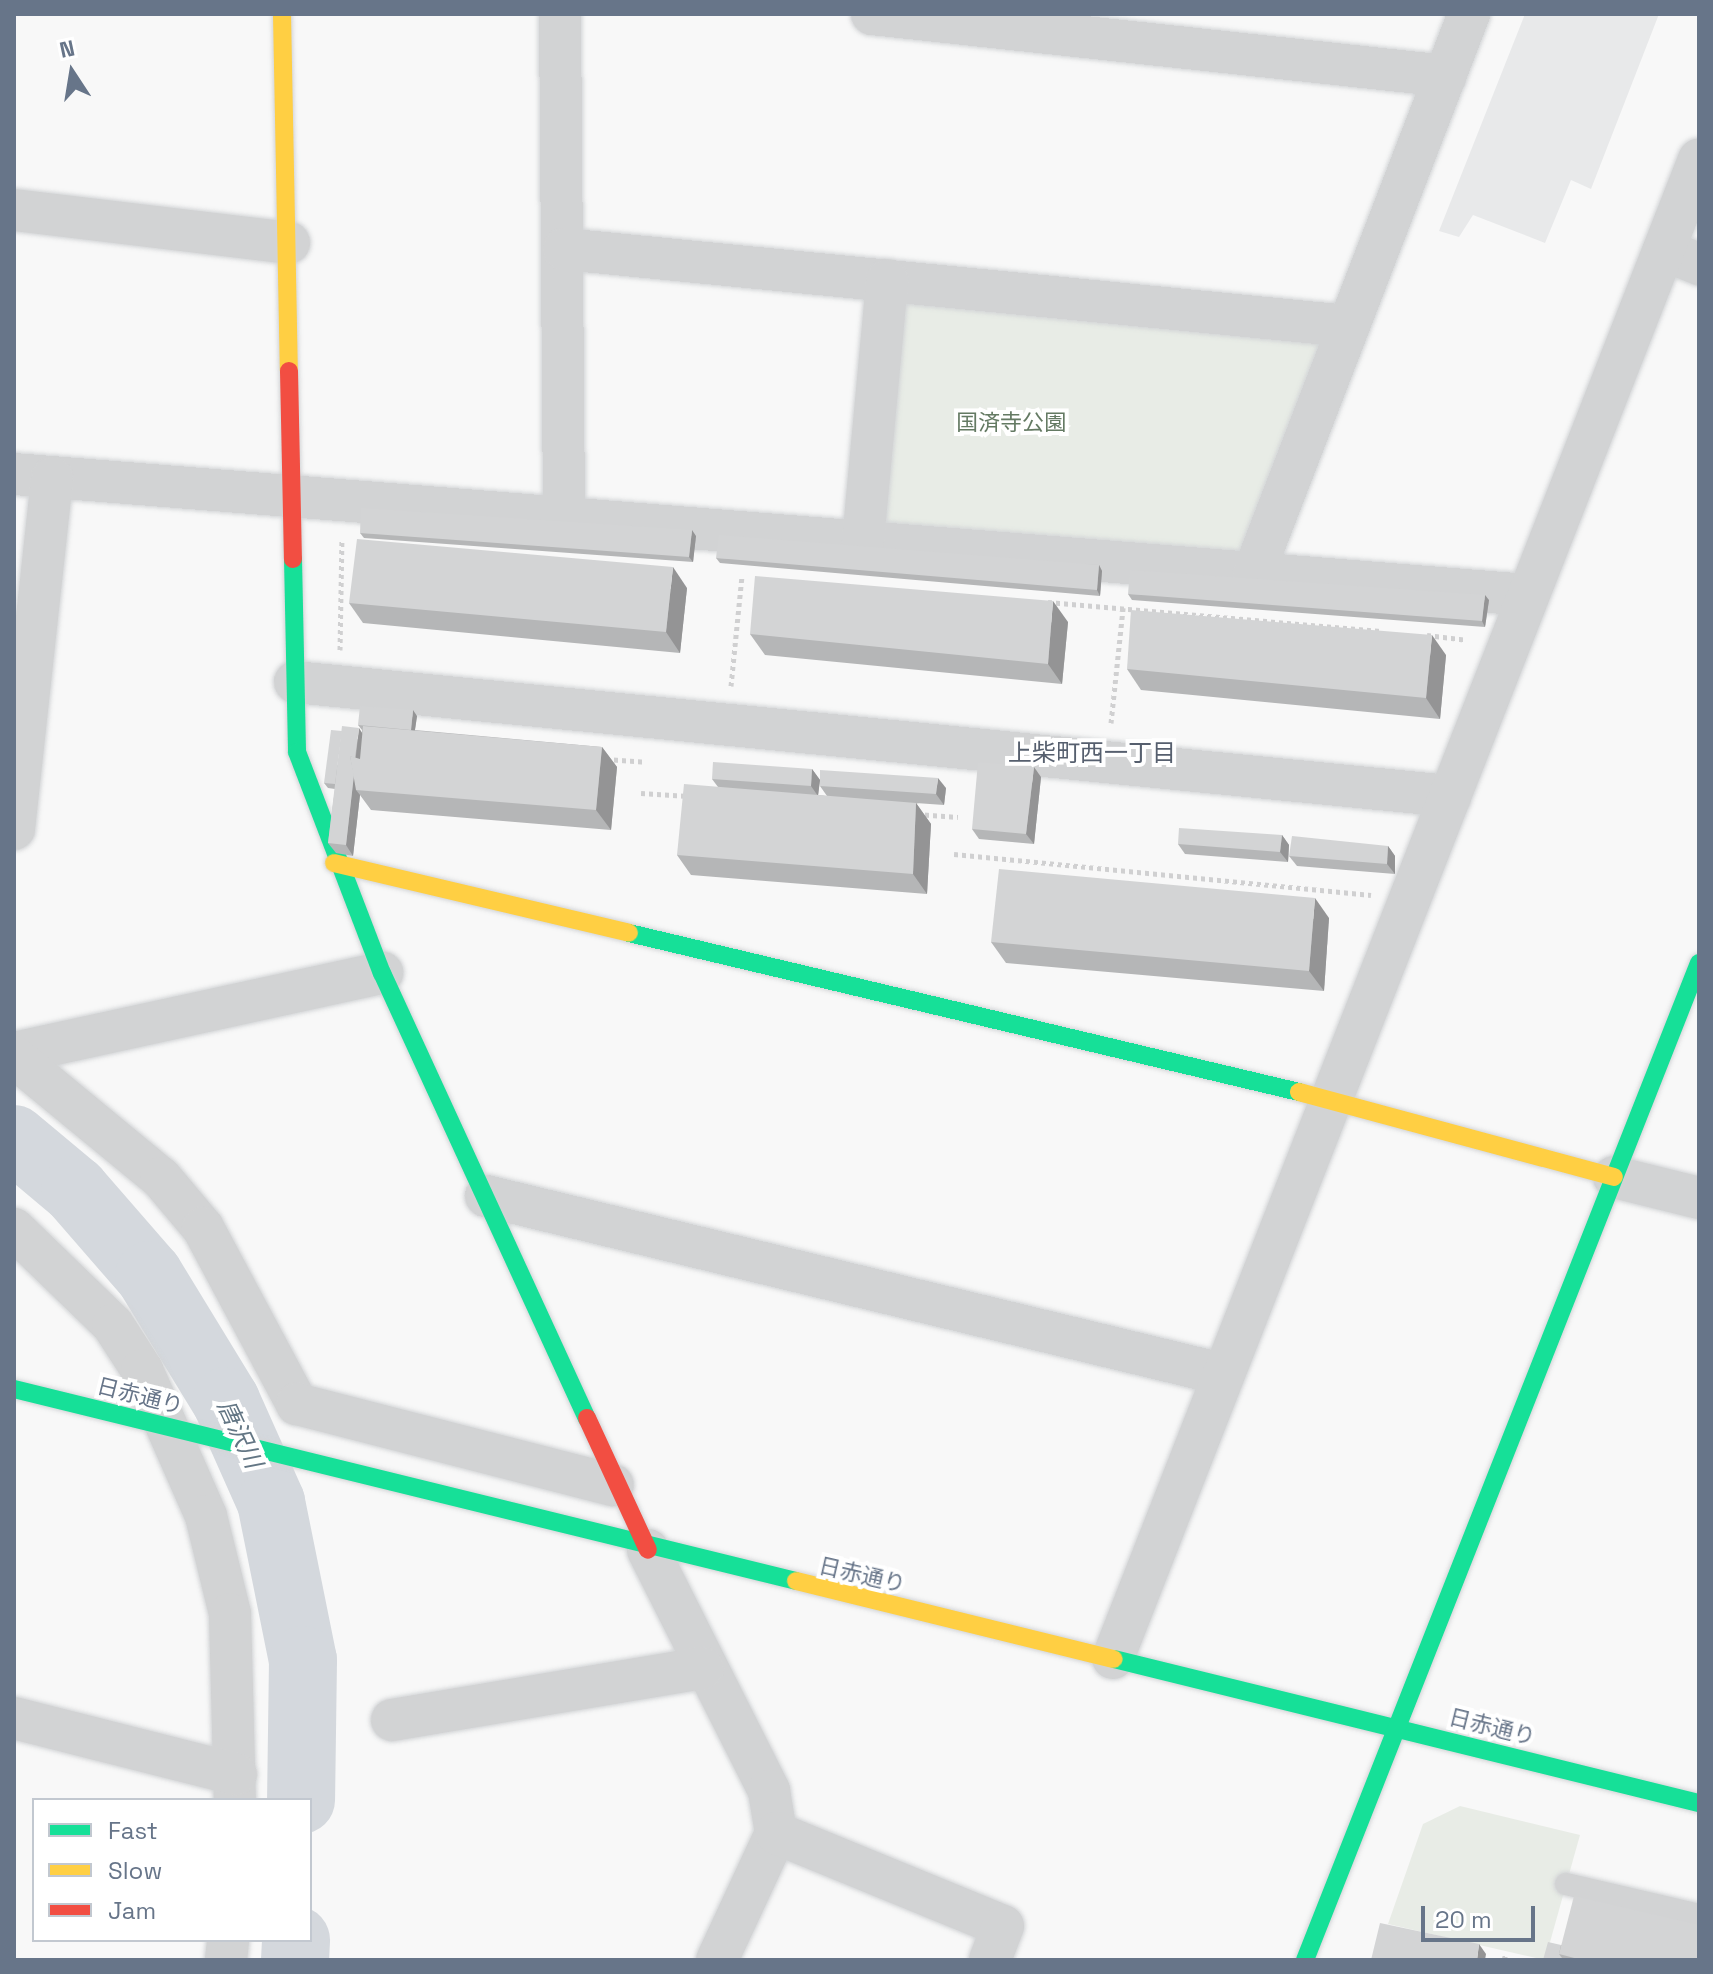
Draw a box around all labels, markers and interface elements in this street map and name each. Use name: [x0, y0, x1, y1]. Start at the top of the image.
north arrow: [32, 32, 112, 112]
text: N: [57, 33, 77, 64]
park label: 国済寺公園: [956, 410, 1066, 436]
district label: 上柴町西一丁目: [1008, 739, 1176, 767]
street label: 日赤通り: [94, 1373, 186, 1419]
water label: 唐沢川: [212, 1395, 268, 1473]
street label: 日赤通り: [816, 1552, 908, 1598]
street label: 日赤通り: [1446, 1704, 1538, 1750]
legend: [32, 1798, 312, 1942]
text: Fast: [108, 1815, 158, 1846]
text: Slow: [108, 1855, 162, 1886]
scale bar: [1425, 1890, 1539, 1940]
text: Jam: [108, 1895, 156, 1926]
text: 20 m: [1435, 1904, 1492, 1935]

